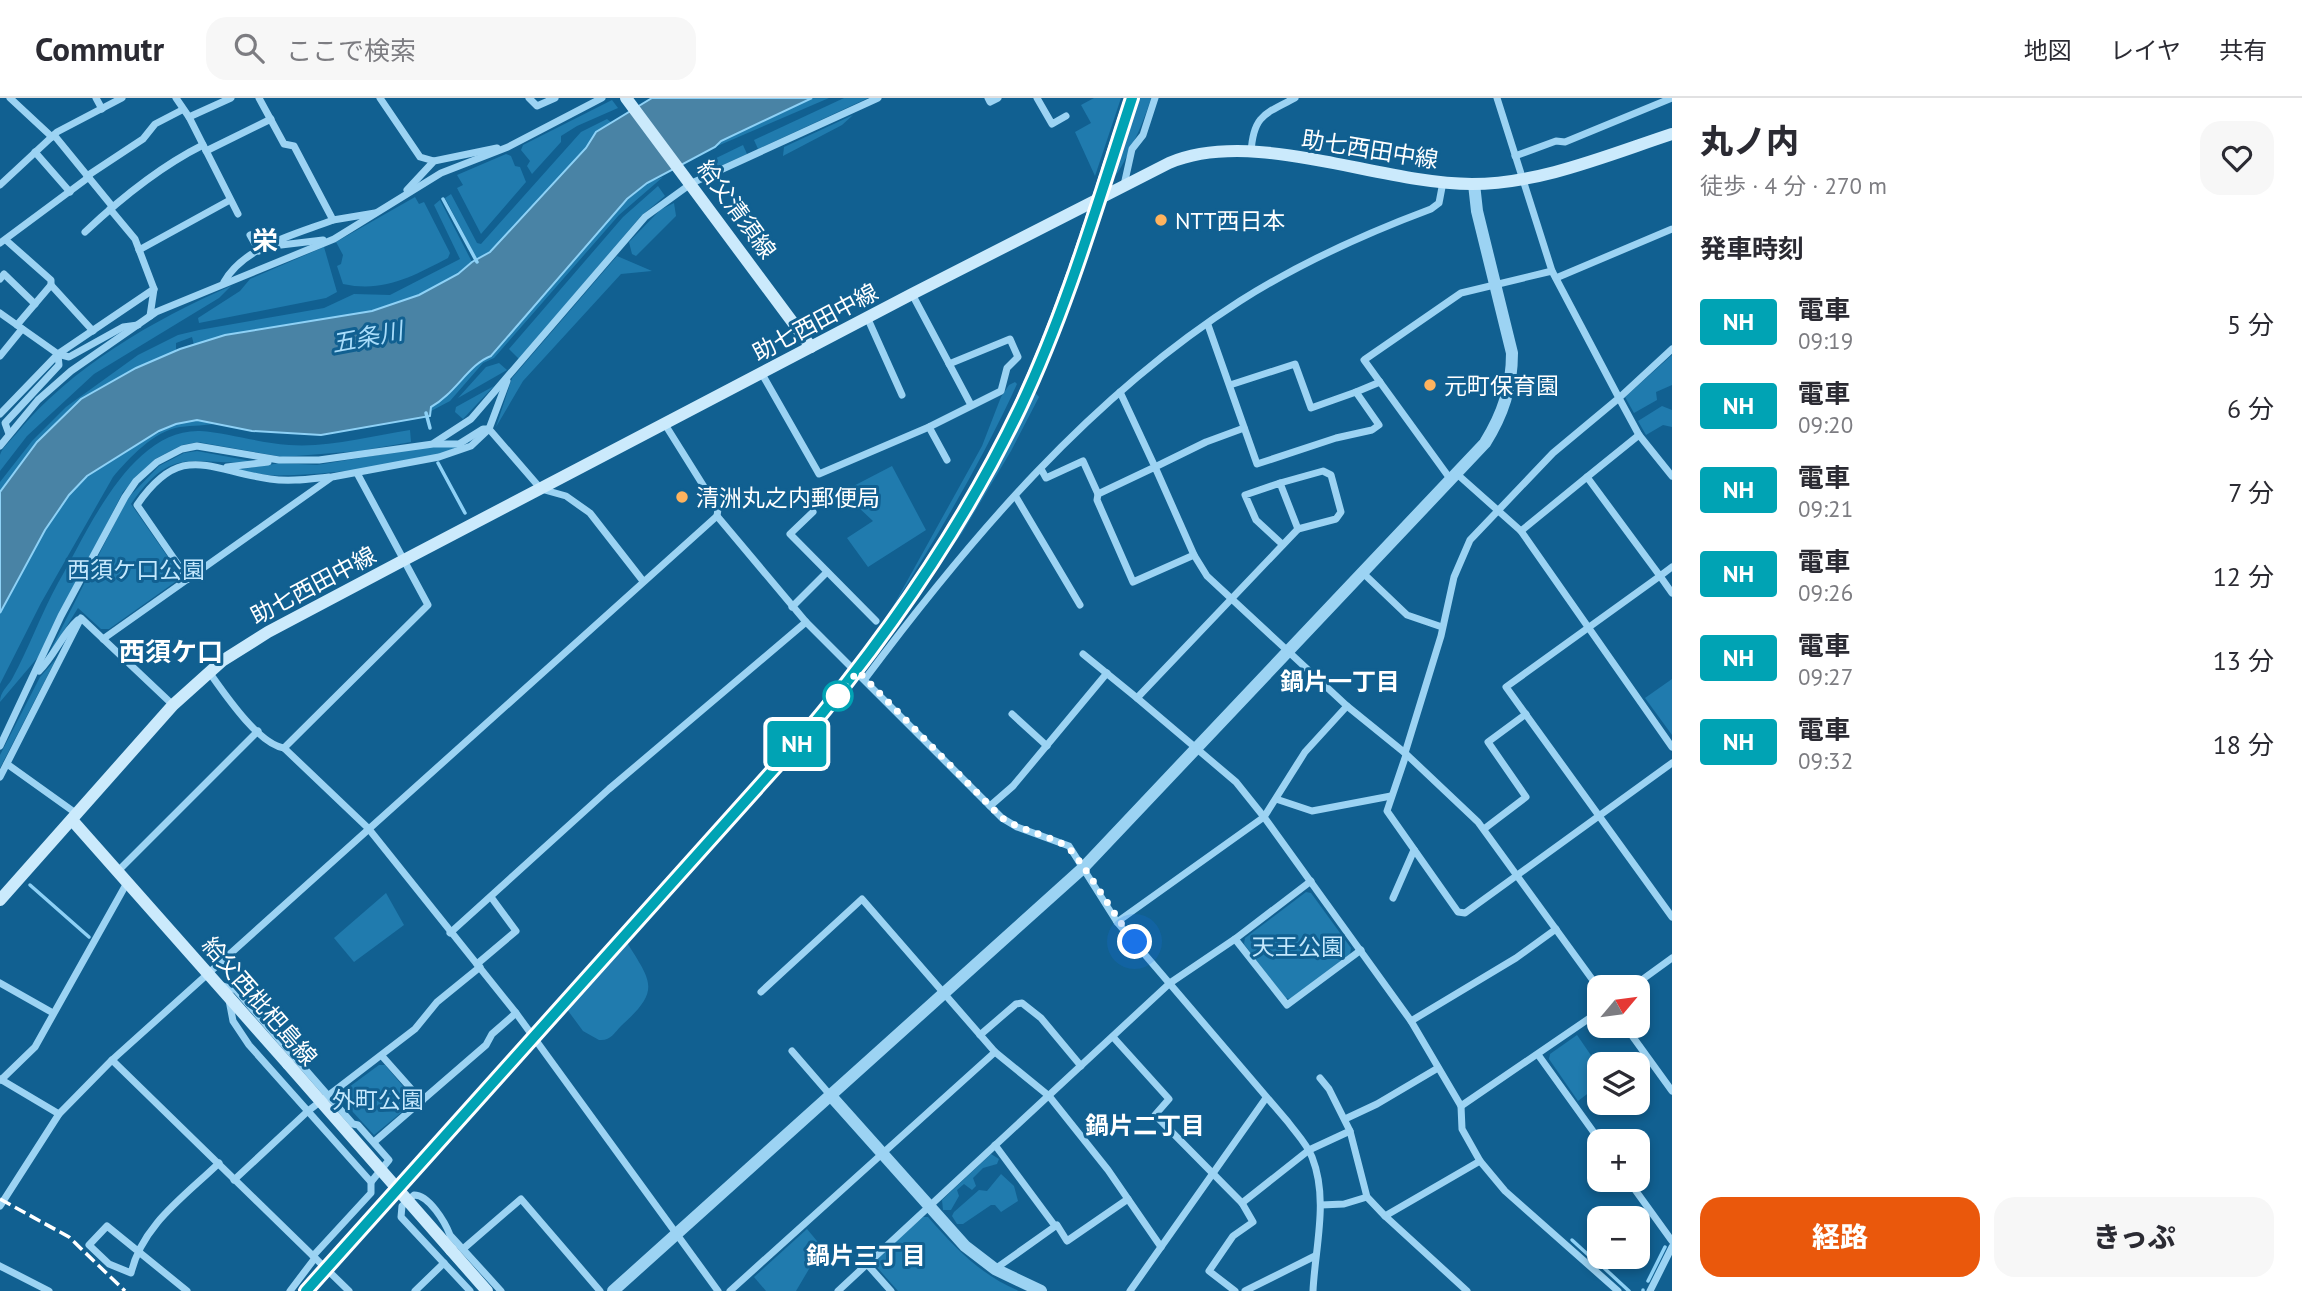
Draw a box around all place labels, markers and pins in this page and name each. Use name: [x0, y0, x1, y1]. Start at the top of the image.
place label: NTT西日本: [1175, 206, 1285, 235]
marker: NTT西日本: [1153, 212, 1169, 228]
place label: 元町保育園: [1444, 371, 1559, 400]
marker: 元町保育園: [1422, 377, 1438, 393]
place label: 清洲丸之内郵便局: [696, 483, 880, 512]
marker: 清洲丸之内郵便局: [674, 489, 690, 505]
unlabelled marker: [823, 681, 853, 711]

